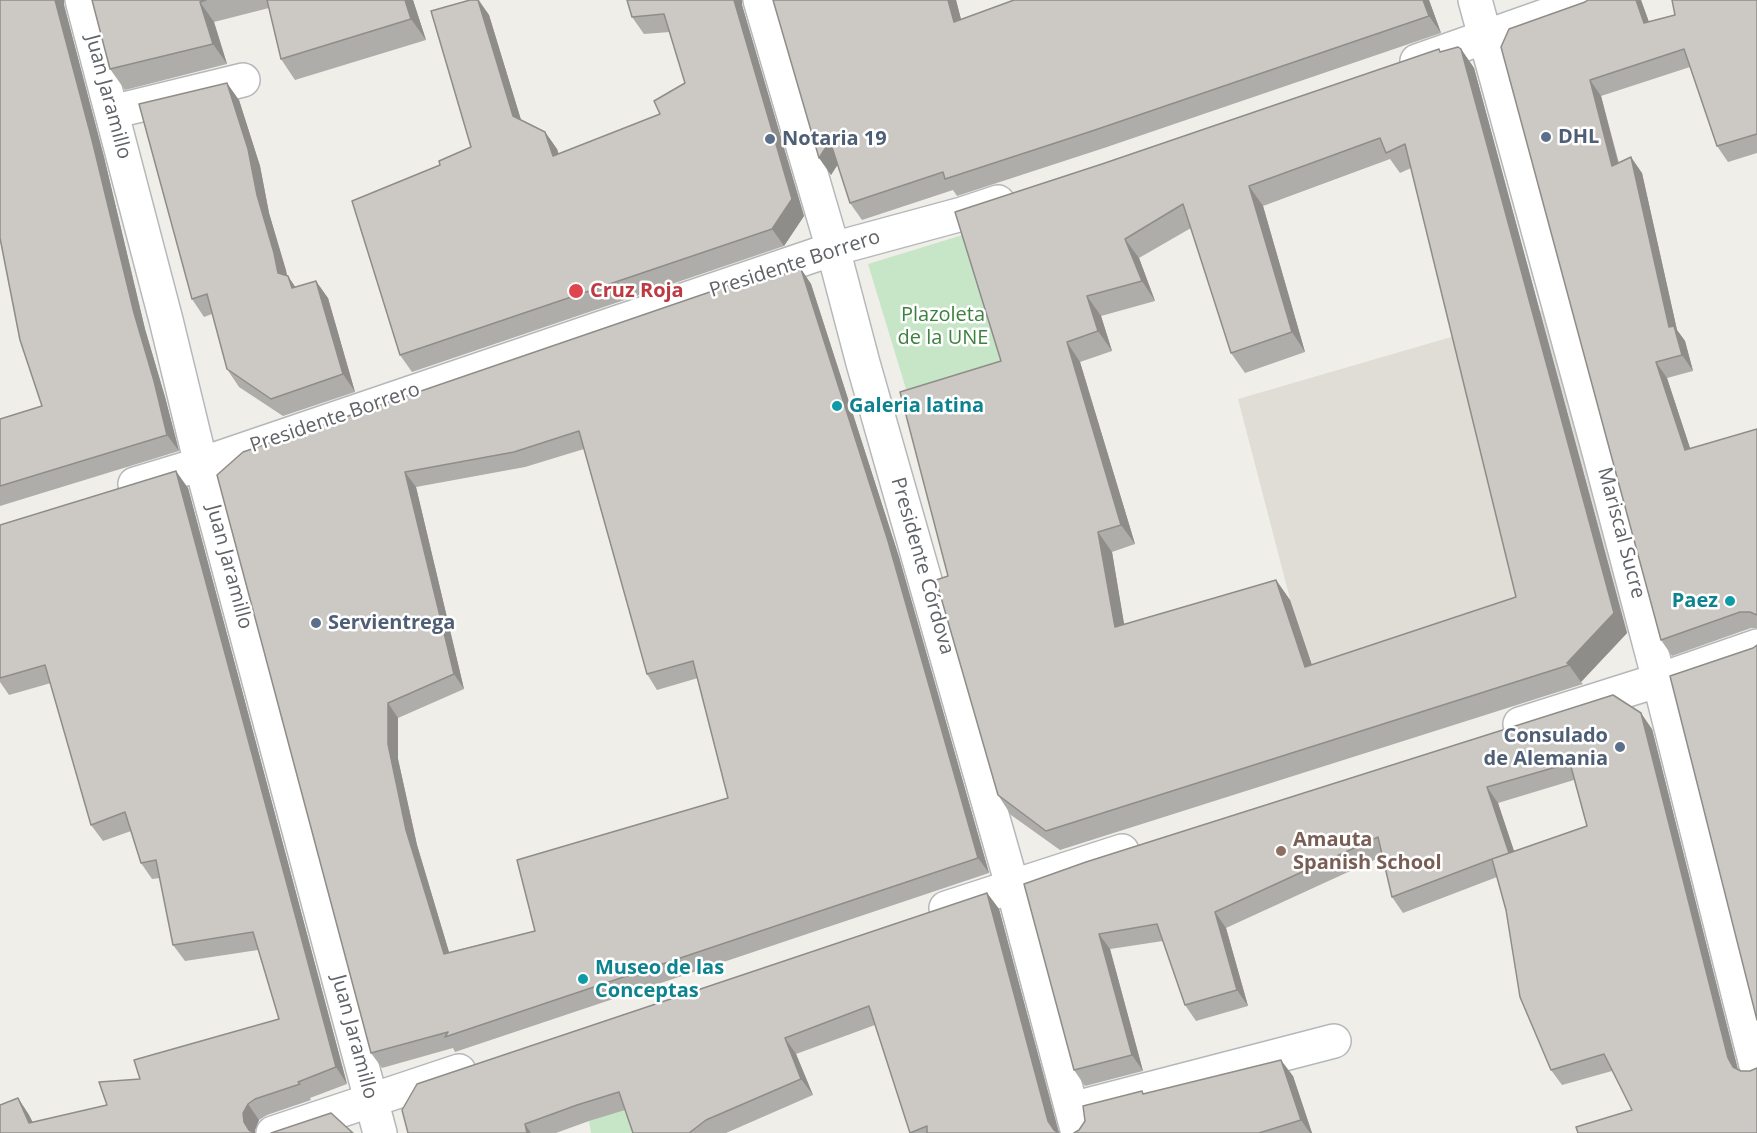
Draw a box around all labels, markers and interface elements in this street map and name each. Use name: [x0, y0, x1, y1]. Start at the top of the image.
street label: Juan Jaramillo: [80, 32, 136, 162]
place label: DHL: [1558, 125, 1599, 149]
place label: Notaria 19: [782, 127, 887, 151]
marker: DHL: [1539, 130, 1553, 144]
marker: Notaria 19: [763, 132, 777, 146]
street label: Presidente Borrero: [707, 225, 883, 303]
place label: Cruz Roja: [590, 279, 684, 303]
marker: Cruz Roja: [567, 282, 585, 300]
park label: Plazoleta de la UNE: [898, 303, 988, 350]
street label: Presidente Borrero: [247, 378, 423, 458]
place label: Galeria latina: [849, 394, 984, 418]
marker: Galeria latina: [830, 399, 844, 413]
street label: Mariscal Sucre: [1592, 465, 1650, 601]
street label: Presidente Córdova: [885, 475, 959, 657]
street label: Juan Jaramillo: [201, 502, 257, 632]
place label: Paez: [1672, 589, 1718, 613]
marker: Paez: [1723, 594, 1737, 608]
place label: Servientrega: [328, 611, 455, 635]
marker: Servientrega: [309, 616, 323, 630]
place label: Consulado de Alemania: [1484, 724, 1608, 771]
marker: Consulado de Alemania: [1613, 740, 1627, 754]
place label: Amauta Spanish School: [1293, 828, 1442, 875]
marker: Amauta Spanish School: [1274, 844, 1288, 858]
place label: Museo de las Conceptas: [595, 956, 724, 1003]
street label: Juan Jaramillo: [326, 972, 382, 1102]
marker: Museo de las Conceptas: [576, 972, 590, 986]

